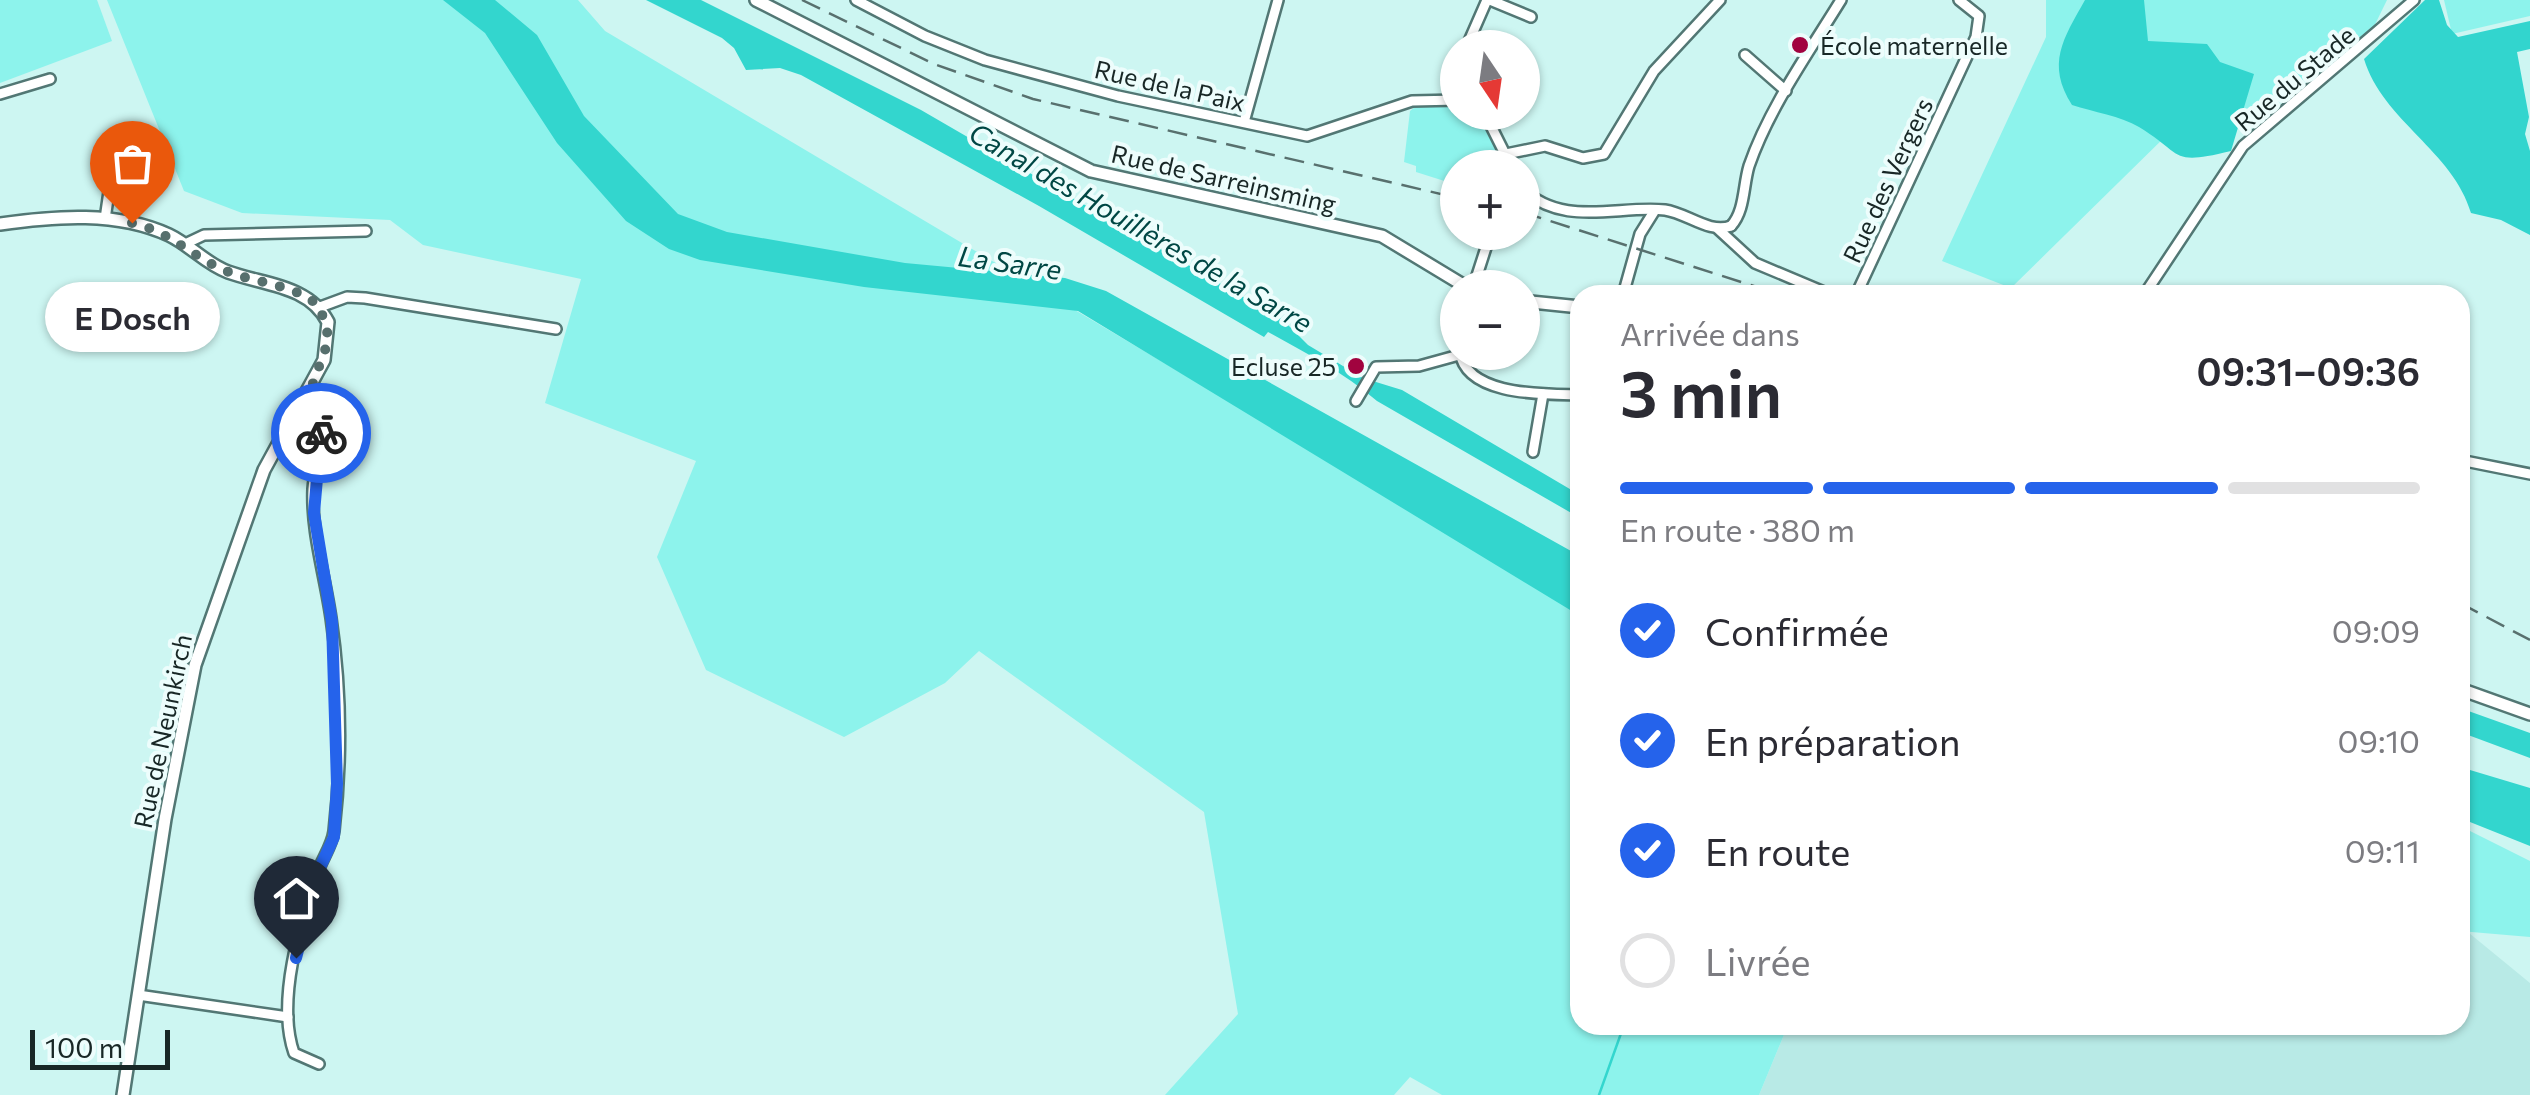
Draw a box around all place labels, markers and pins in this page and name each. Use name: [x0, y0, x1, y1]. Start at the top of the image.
place label: École maternelle: [1820, 30, 2008, 60]
marker: École maternelle: [1789, 34, 1811, 56]
pin: [90, 121, 175, 224]
callout: E Dosch: [44, 283, 220, 353]
place label: Ecluse 25: [1231, 351, 1336, 381]
marker: Ecluse 25: [1345, 355, 1367, 377]
pin: [254, 856, 339, 959]

